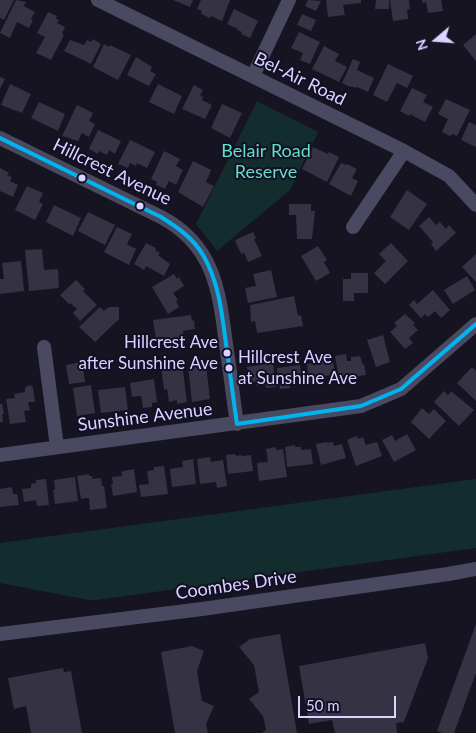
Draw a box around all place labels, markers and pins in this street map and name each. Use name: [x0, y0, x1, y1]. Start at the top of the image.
unlabelled marker: [77, 173, 87, 183]
unlabelled marker: [135, 201, 145, 211]
place label: Hillcrest Ave after Sunshine Ave: [78, 333, 218, 373]
marker: Hillcrest Ave after Sunshine Ave: [222, 348, 232, 358]
place label: Hillcrest Ave at Sunshine Ave: [238, 348, 357, 388]
marker: Hillcrest Ave at Sunshine Ave: [224, 363, 234, 373]

